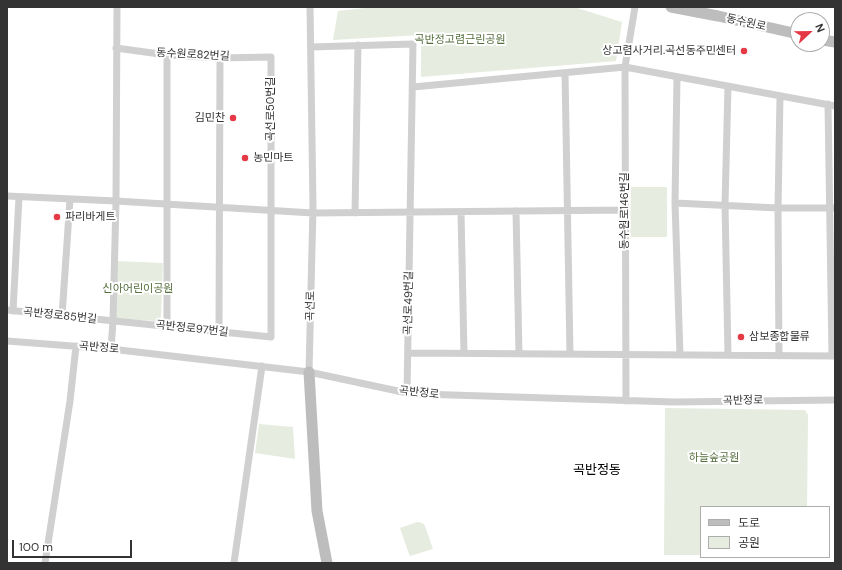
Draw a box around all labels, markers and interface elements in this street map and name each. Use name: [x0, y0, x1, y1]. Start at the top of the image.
street label: 동수원로: [725, 12, 767, 34]
north arrow: [790, 12, 830, 52]
text: N: [812, 22, 828, 34]
park label: 곡반정고렴근린공원: [414, 33, 506, 47]
place label: 상고렴사거리.곡선동주민센터: [602, 44, 736, 58]
street label: 동수원로82번길: [156, 46, 230, 64]
marker: 상고렴사거리.곡선동주민센터: [739, 46, 749, 56]
street label: 곡선로50번길: [264, 77, 278, 141]
place label: 김민찬: [195, 111, 225, 125]
marker: 김민찬: [228, 113, 238, 123]
place label: 농민마트: [253, 151, 293, 165]
marker: 농민마트: [240, 153, 250, 163]
street label: 동수원로146번길: [618, 172, 632, 250]
place label: 파리바게트: [65, 210, 116, 224]
marker: 파리바게트: [52, 212, 62, 222]
street label: 곡선로49번길: [402, 271, 416, 335]
park label: 신아어린이공원: [103, 282, 173, 296]
street label: 곡선로: [304, 291, 318, 321]
street label: 곡반정로85번길: [22, 306, 98, 326]
street label: 곡반정로97번길: [155, 319, 229, 339]
place label: 삼보종합물류: [749, 330, 810, 344]
marker: 삼보종합물류: [736, 332, 746, 342]
street label: 곡반정로: [78, 340, 120, 356]
street label: 곡반정로: [398, 384, 440, 402]
street label: 곡반정로: [723, 394, 763, 408]
park label: 하늘숲공원: [689, 451, 739, 465]
district label: 곡반정동: [573, 463, 621, 479]
legend: [700, 506, 830, 558]
text: 도로: [738, 515, 760, 531]
scale bar: [14, 532, 134, 558]
text: 공원: [738, 535, 760, 551]
text: 100 m: [19, 539, 53, 555]

